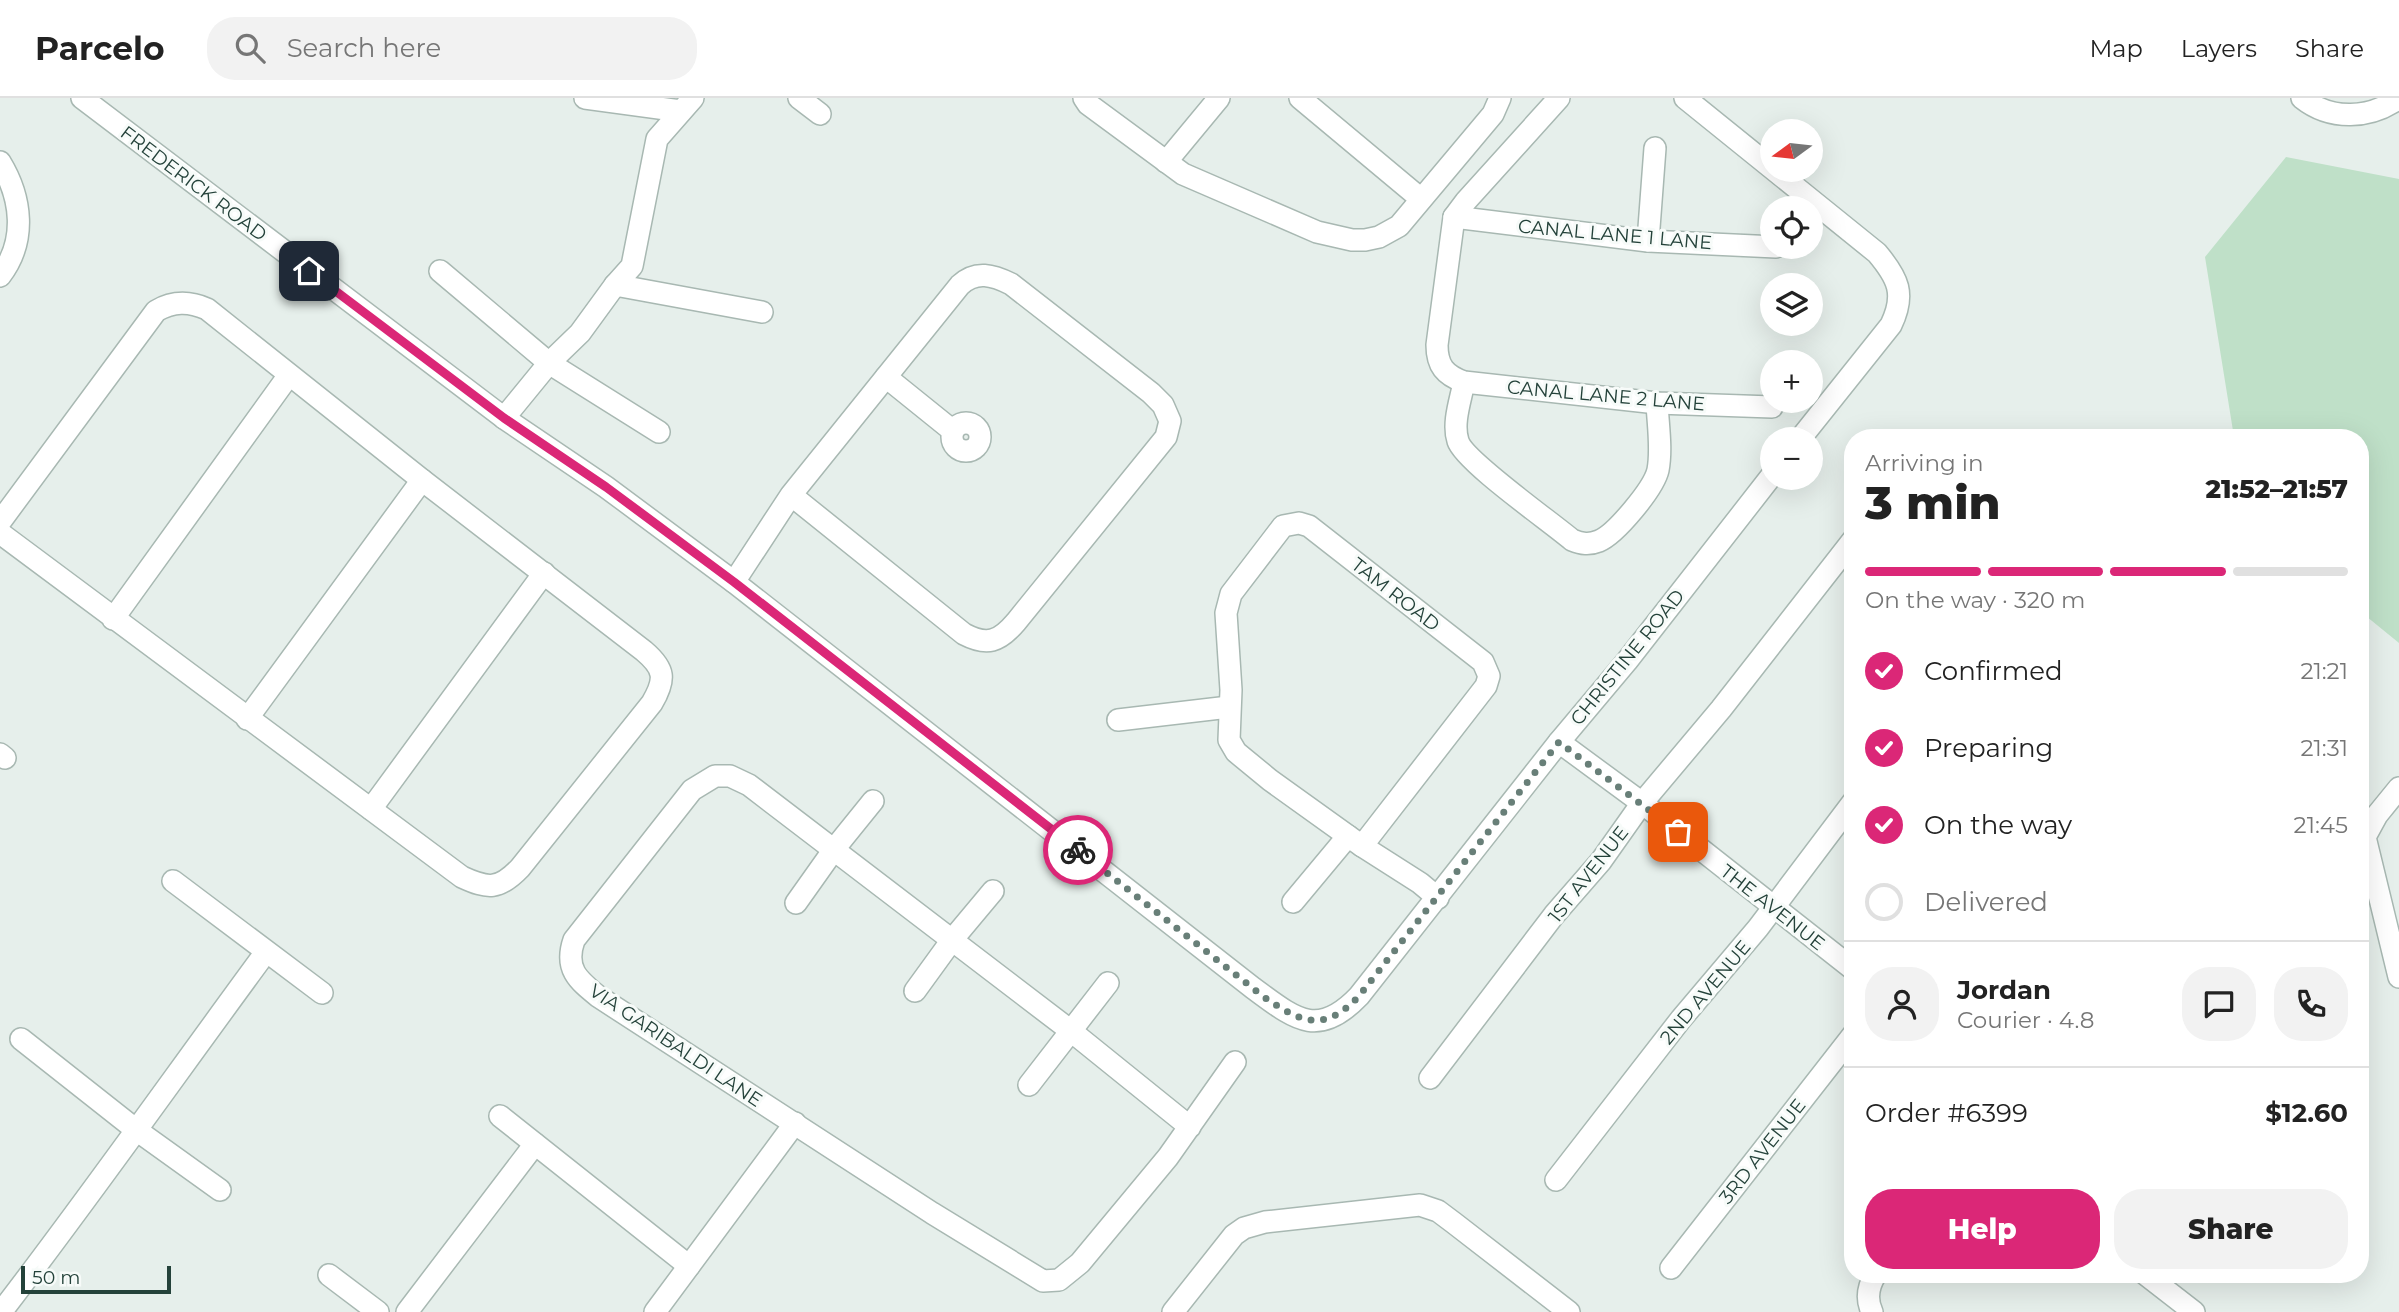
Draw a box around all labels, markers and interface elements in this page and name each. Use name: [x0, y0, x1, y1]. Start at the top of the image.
search box: [207, 17, 697, 80]
text: Parcelo: [35, 28, 165, 68]
icon: search: [231, 29, 269, 67]
text: Search here: [287, 32, 441, 64]
text: Map: [2089, 34, 2143, 63]
text: Layers: [2181, 34, 2257, 63]
text: Share: [2295, 34, 2364, 63]
north arrow: [1760, 119, 1824, 182]
map controls: [1760, 119, 1823, 490]
street label: FREDERICK ROAD: [116, 121, 271, 246]
button: locate: [1760, 196, 1823, 259]
street label: CANAL LANE 1 LANE: [1517, 215, 1713, 254]
pin: [279, 241, 339, 301]
icon: home: [290, 252, 328, 290]
button: layers: [1760, 273, 1823, 336]
button: +: [1760, 350, 1823, 413]
street label: CANAL LANE 2 LANE: [1506, 375, 1706, 416]
button: −: [1760, 427, 1823, 490]
text: Arriving in: [1865, 449, 1984, 477]
text: 21:52–21:57: [2205, 473, 2348, 505]
text: 3 min: [1865, 474, 2001, 531]
street label: TAM ROAD: [1347, 553, 1444, 636]
street label: CHRISTINE ROAD: [1565, 585, 1689, 730]
text: On the way · 320 m: [1865, 586, 2085, 614]
icon: check: [1865, 652, 1903, 690]
text: Confirmed: [1924, 655, 2063, 687]
text: 21:21: [2300, 657, 2348, 685]
icon: check: [1865, 729, 1903, 767]
text: Preparing: [1924, 732, 2053, 764]
text: 21:31: [2300, 734, 2348, 762]
pin: [1648, 802, 1708, 862]
icon: check: [1865, 806, 1903, 844]
text: On the way: [1924, 809, 2072, 841]
text: 21:45: [2294, 811, 2348, 839]
icon: bag: [1659, 813, 1697, 851]
courier: [1043, 815, 1113, 885]
street label: 1ST AVENUE: [1544, 821, 1633, 927]
icon: bike: [1059, 831, 1097, 869]
street label: THE AVENUE: [1716, 860, 1829, 955]
text: Delivered: [1924, 886, 2048, 918]
street label: 2ND AVENUE: [1655, 936, 1756, 1049]
button: person: [1865, 967, 1939, 1041]
button: chat: [2182, 967, 2256, 1041]
button: phone: [2274, 967, 2348, 1041]
text: Jordan: [1957, 974, 2051, 1006]
street label: VIA GARIBALDI LANE: [585, 979, 767, 1112]
text: Courier · 4.8: [1957, 1006, 2094, 1034]
street label: 3RD AVENUE: [1714, 1094, 1811, 1208]
text: Order #6399: [1865, 1097, 2028, 1129]
text: $12.60: [2265, 1097, 2348, 1129]
button: Help: [1865, 1189, 2100, 1269]
button: Share: [2114, 1189, 2348, 1269]
scale bar: [21, 1263, 172, 1295]
text: 50 m: [32, 1266, 80, 1289]

